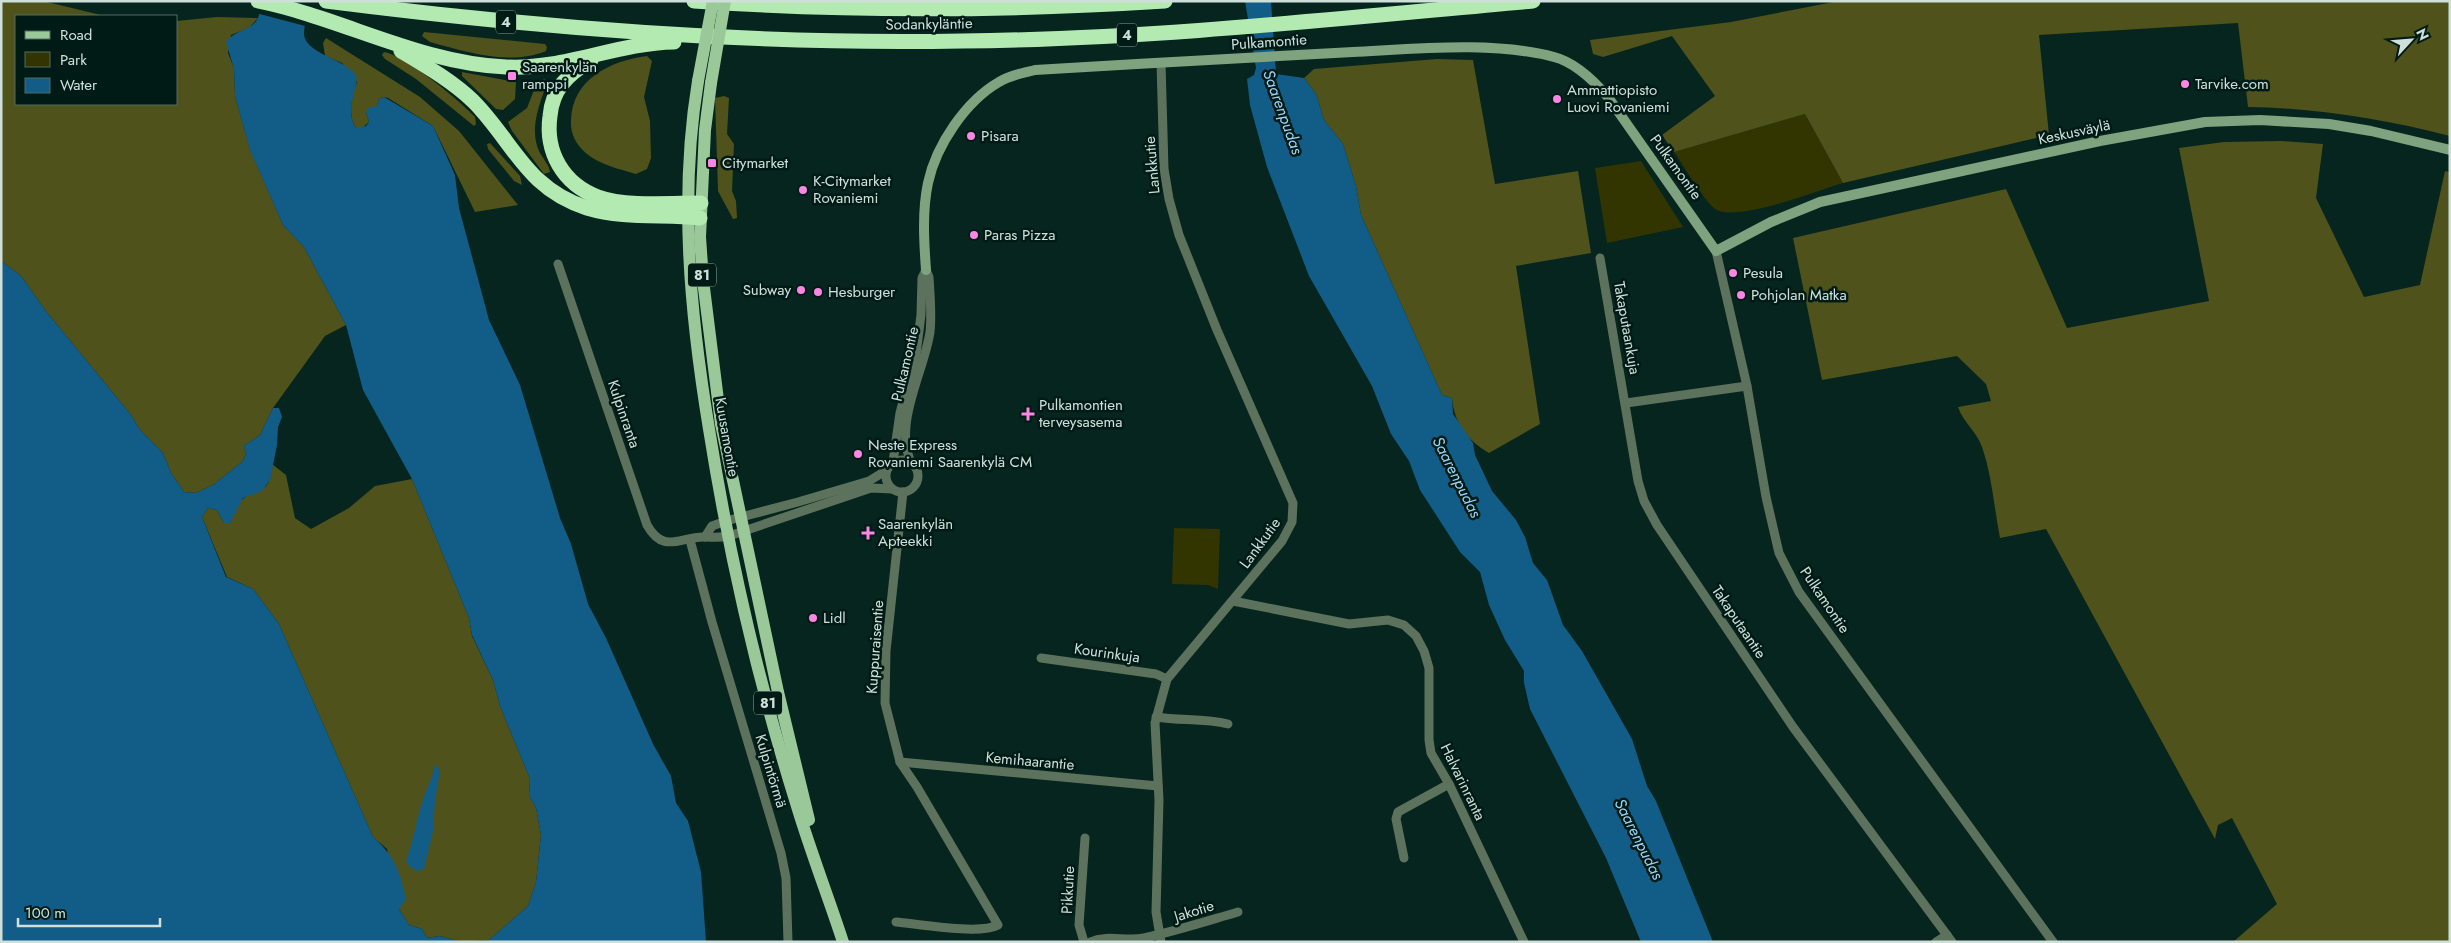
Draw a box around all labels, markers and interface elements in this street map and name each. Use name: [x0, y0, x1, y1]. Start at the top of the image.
road number: 4: [496, 11, 516, 34]
street label: Sodankyläntie: [885, 12, 973, 36]
legend: [15, 15, 178, 105]
north arrow: [2386, 15, 2436, 65]
text: Road: [60, 24, 92, 46]
road number: 4: [1117, 24, 1137, 46]
text: N: [2411, 25, 2434, 44]
street label: Pulkamontie: [1230, 28, 1308, 56]
text: Park: [60, 49, 87, 71]
place label: Saarenkylän ramppi: [522, 56, 597, 95]
water label: Saarenpudas: [1257, 67, 1309, 158]
marker: Saarenkylän ramppi: [506, 70, 518, 82]
place label: Tarvike.com: [2195, 73, 2269, 95]
text: Water: [60, 74, 98, 96]
marker: Tarvike.com: [2179, 78, 2191, 90]
place label: Ammattiopisto Luovi Rovaniemi: [1567, 79, 1670, 118]
marker: Ammattiopisto Luovi Rovaniemi: [1551, 93, 1563, 105]
street label: Keskusväylä: [2036, 114, 2112, 150]
place label: Pisara: [981, 125, 1019, 147]
marker: Pisara: [965, 130, 977, 142]
street label: Pulkamontie: [1645, 130, 1707, 204]
street label: Lankkutie: [1138, 135, 1165, 195]
place label: Citymarket: [722, 152, 789, 174]
marker: Citymarket: [706, 157, 718, 169]
place label: K-Citymarket Rovaniemi: [813, 170, 891, 209]
marker: K-Citymarket Rovaniemi: [797, 184, 809, 196]
place label: Paras Pizza: [984, 224, 1055, 246]
marker: Paras Pizza: [968, 229, 980, 241]
place label: Pesula: [1743, 262, 1783, 284]
road number: 81: [688, 264, 716, 286]
marker: Pesula: [1727, 267, 1739, 279]
place label: Subway: [743, 279, 791, 301]
street label: Takaputaankuja: [1608, 280, 1646, 376]
place label: Hesburger: [828, 281, 896, 303]
marker: Subway: [795, 284, 807, 296]
place label: Pohjolan Matka: [1751, 284, 1847, 306]
marker: Hesburger: [812, 286, 824, 298]
marker: Pohjolan Matka: [1735, 289, 1747, 301]
street label: Pulkamontie: [886, 324, 924, 404]
street label: Kulpinranta: [602, 377, 646, 451]
place label: Pulkamontien terveysasema: [1039, 394, 1123, 433]
street label: Kuusamontie: [709, 396, 745, 479]
marker: Pulkamontien terveysasema: [1021, 407, 1035, 421]
water label: Saarenpudas: [1427, 432, 1488, 522]
place label: Neste Express Rovaniemi Saarenkylä CM: [868, 434, 1032, 473]
marker: Neste Express Rovaniemi Saarenkylä CM: [852, 448, 864, 460]
place label: Saarenkylän Apteekki: [878, 513, 953, 552]
street label: Lankkutie: [1234, 513, 1286, 573]
marker: Saarenkylän Apteekki: [862, 527, 874, 539]
street label: Pulkamontie: [1795, 562, 1856, 638]
street label: Takaputaantie: [1706, 581, 1772, 663]
street label: Kuppuraisentie: [861, 599, 889, 695]
place label: Lidl: [823, 607, 846, 629]
marker: Lidl: [807, 612, 819, 624]
street label: Kourinkuja: [1073, 637, 1141, 669]
road number: 81: [754, 691, 782, 714]
street label: Kulpintörmä: [749, 732, 793, 810]
street label: Halvarinranta: [1435, 740, 1491, 824]
street label: Kemihaarantie: [985, 746, 1076, 776]
water label: Saarenpudas: [1609, 794, 1670, 884]
street label: Pikkutie: [1056, 865, 1080, 915]
street label: Jakotie: [1169, 894, 1217, 928]
scale bar: [18, 896, 160, 928]
text: 100 m: [25, 902, 66, 924]

